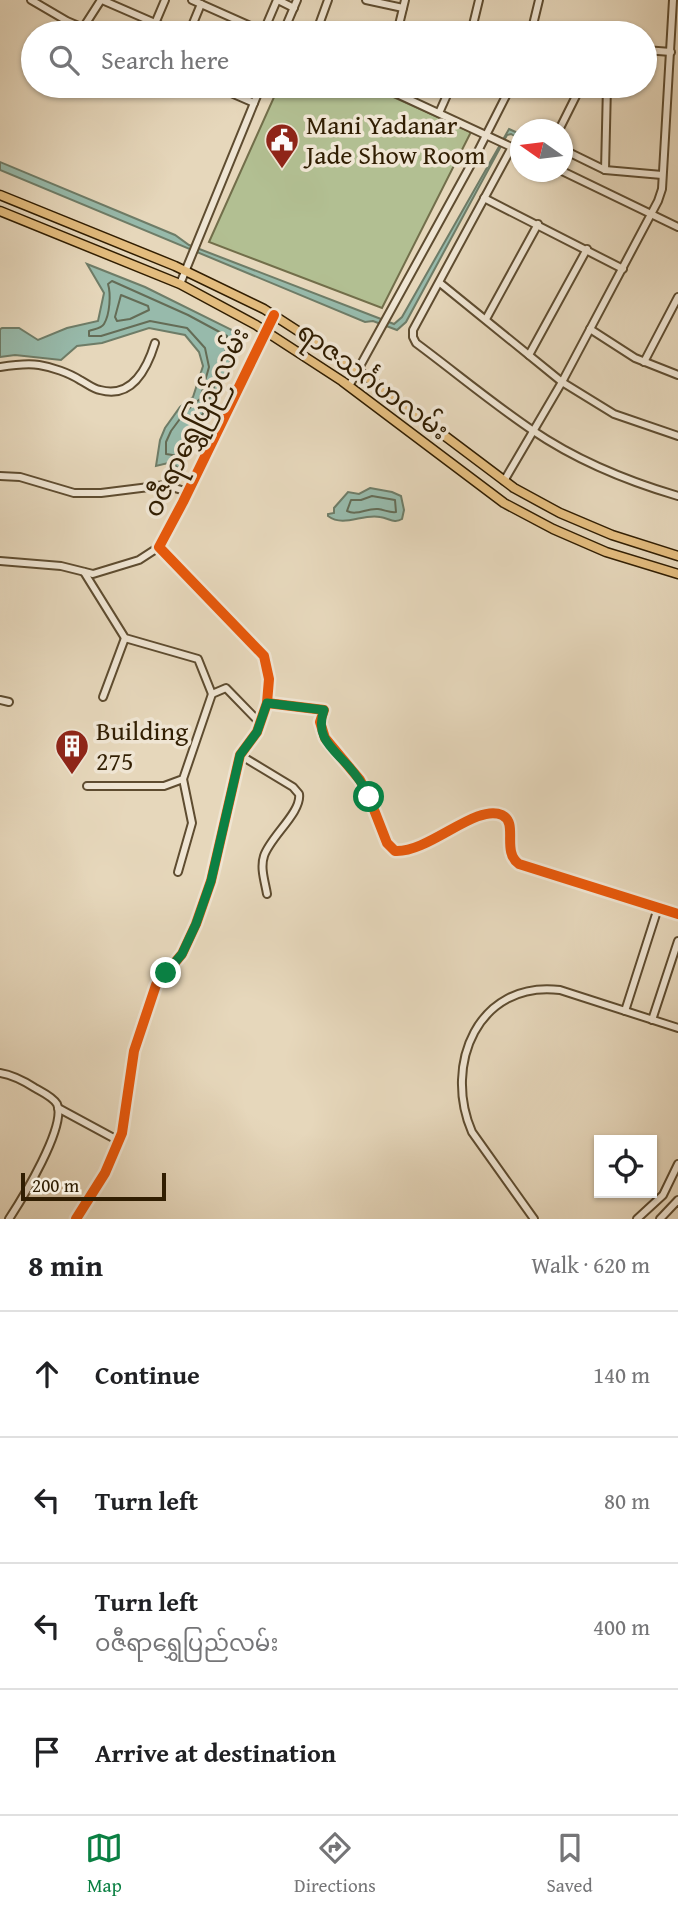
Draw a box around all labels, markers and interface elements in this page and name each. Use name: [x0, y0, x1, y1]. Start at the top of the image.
search box: [21, 21, 657, 98]
text: Search here: [101, 40, 229, 79]
icon: search: [45, 41, 83, 79]
place label: Mani Yadanar Jade Show Room: [303, 105, 485, 174]
north arrow: [510, 119, 573, 182]
public building icon: Mani Yadanar Jade Show Room: [263, 121, 301, 170]
street label: ရာဇသင်္ဂဟလမ်း: [288, 312, 457, 451]
street label: ဝဇီရာရွှေပြည်လမ်း: [133, 320, 260, 524]
place label: Building 275: [96, 711, 188, 780]
building icon: Building 275: [53, 727, 91, 776]
route start: [353, 781, 384, 812]
route end: [150, 957, 181, 988]
map controls: [594, 1135, 657, 1198]
button: locate: [594, 1135, 657, 1198]
scale bar: [21, 1170, 166, 1202]
text: 200 m: [32, 1171, 79, 1199]
text: 8 min: [28, 1243, 103, 1287]
text: Walk · 620 m: [531, 1248, 650, 1281]
icon: ahead: [28, 1355, 66, 1393]
text: Continue: [95, 1355, 200, 1394]
text: 140 m: [593, 1358, 650, 1391]
icon: left: [28, 1481, 66, 1519]
text: Turn left: [95, 1481, 198, 1520]
text: 80 m: [604, 1484, 650, 1517]
text: Turn left: [95, 1582, 198, 1621]
icon: left: [28, 1607, 66, 1645]
text: 400 m: [593, 1610, 650, 1643]
text: ဝဇီရာရွှေပြည်လမ်း: [95, 1626, 278, 1659]
icon: arrive: [28, 1733, 66, 1771]
text: Arrive at destination: [95, 1733, 336, 1772]
tab: Map: [85, 1829, 123, 1899]
tab: Directions: [294, 1829, 376, 1899]
tab: Saved: [547, 1829, 593, 1899]

